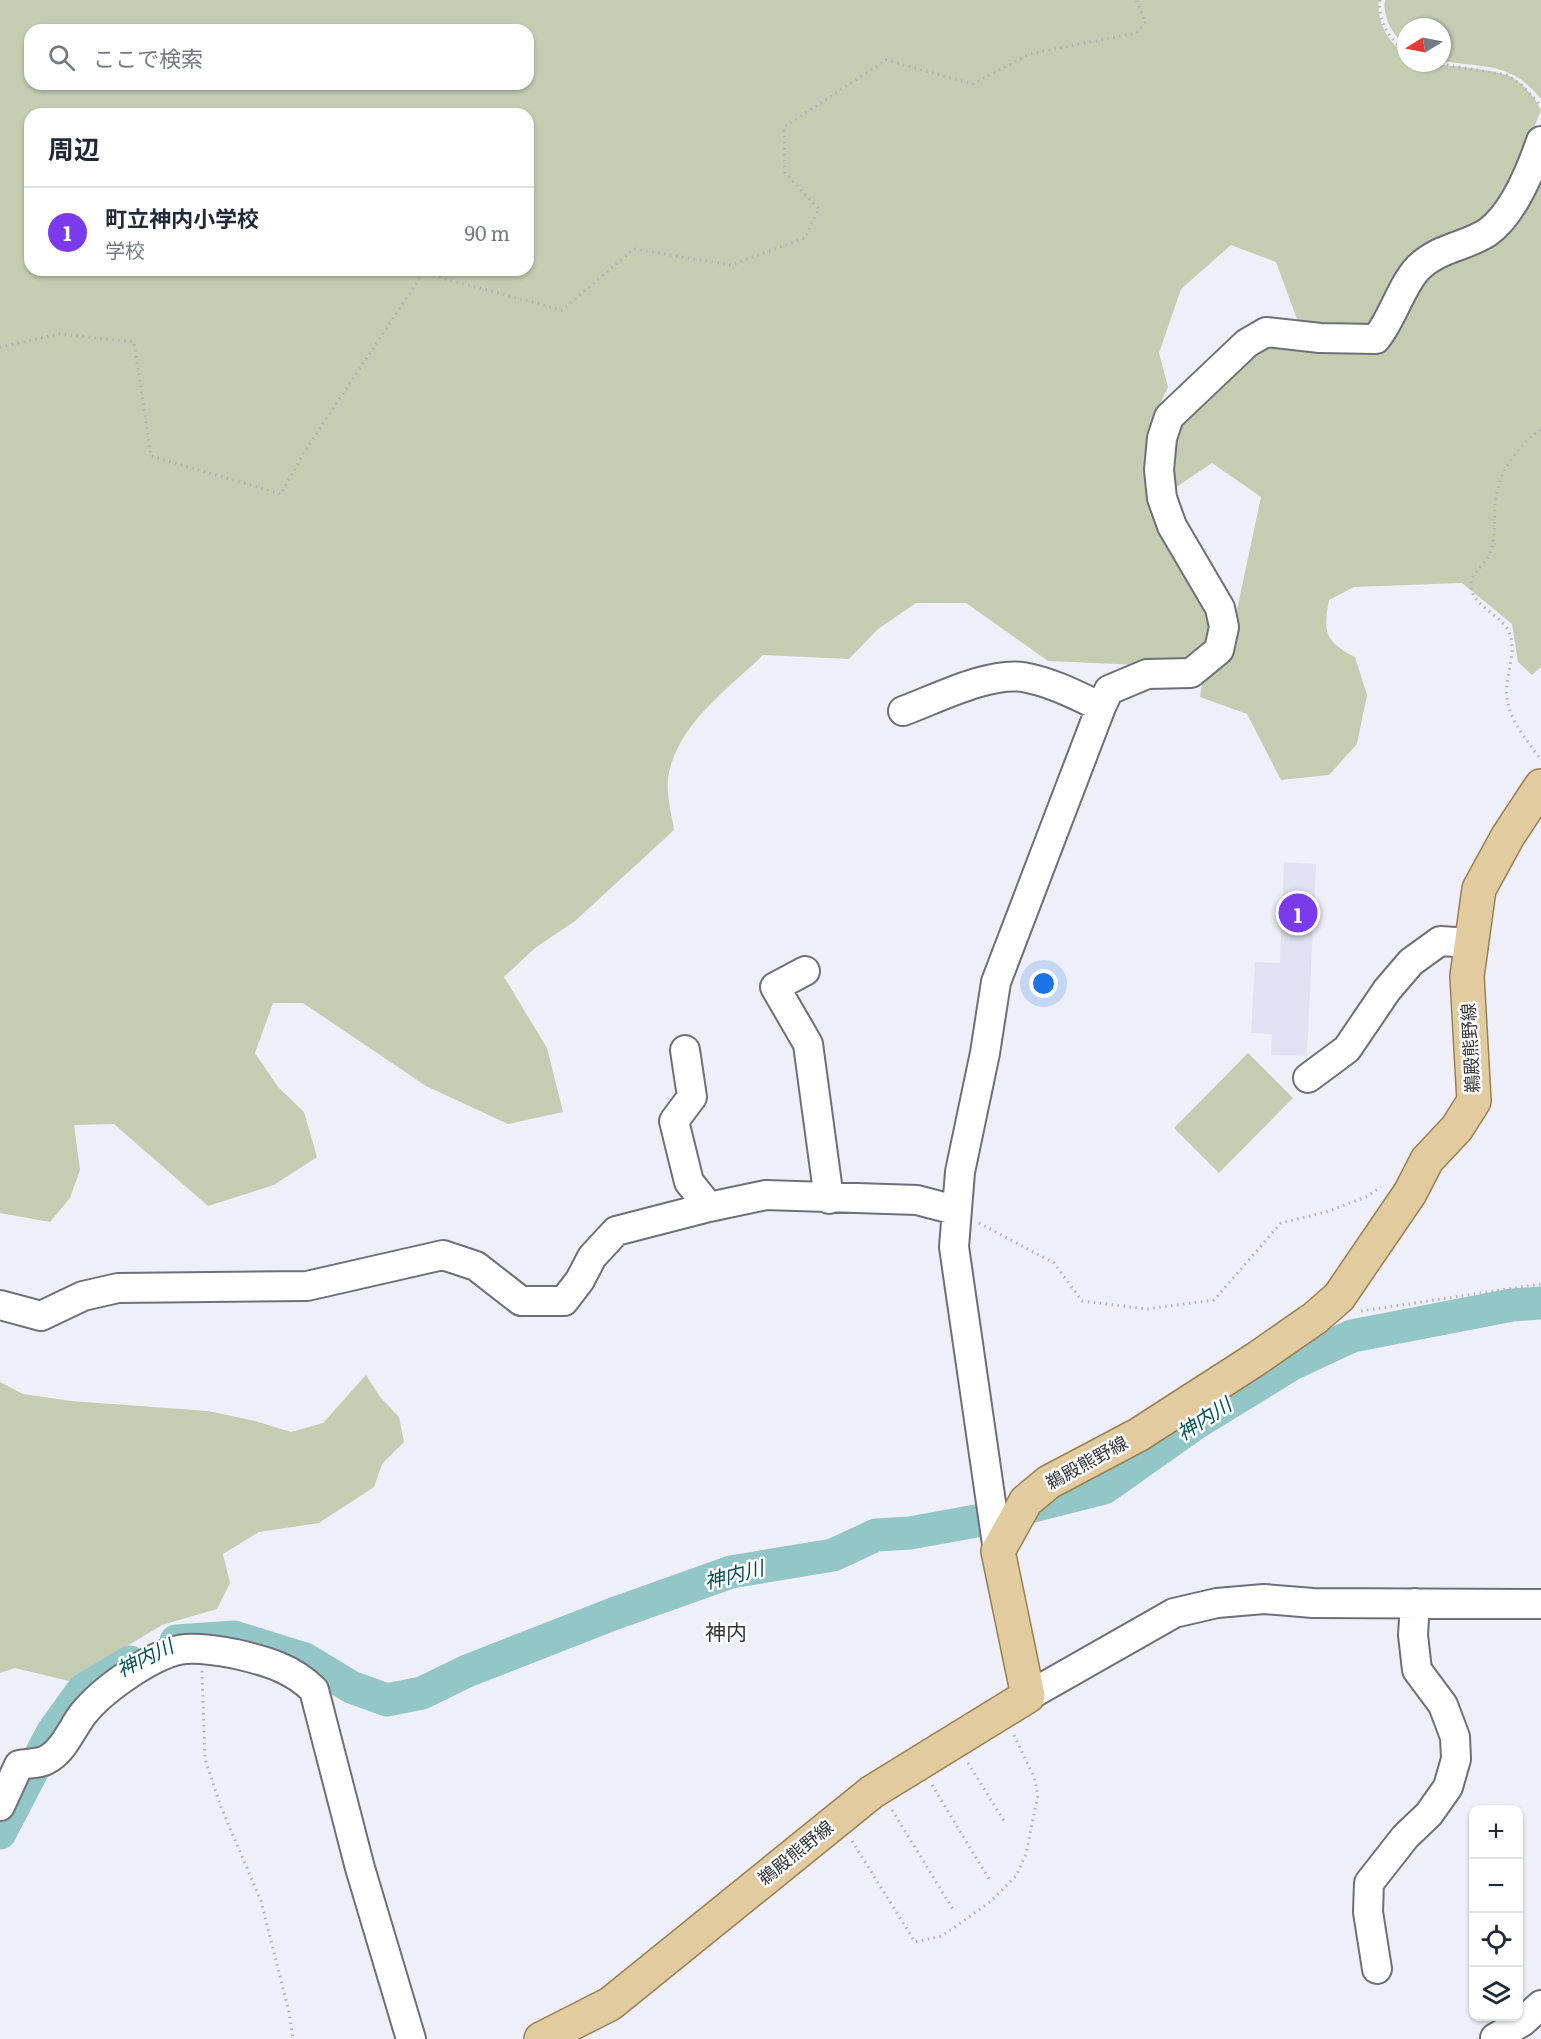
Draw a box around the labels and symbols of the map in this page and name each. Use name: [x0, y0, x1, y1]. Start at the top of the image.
north arrow: [1397, 18, 1451, 72]
pin: 1: [1278, 890, 1318, 936]
your location: [1029, 969, 1058, 998]
street label: 鵜殿熊野線: [1454, 1002, 1485, 1094]
water label: 神内川: [1170, 1387, 1238, 1446]
street label: 鵜殿熊野線: [1040, 1428, 1132, 1495]
water label: 神内川: [701, 1551, 768, 1595]
district label: 神内: [705, 1615, 747, 1646]
water label: 神内川: [111, 1629, 179, 1683]
street label: 鵜殿熊野線: [752, 1813, 839, 1891]

